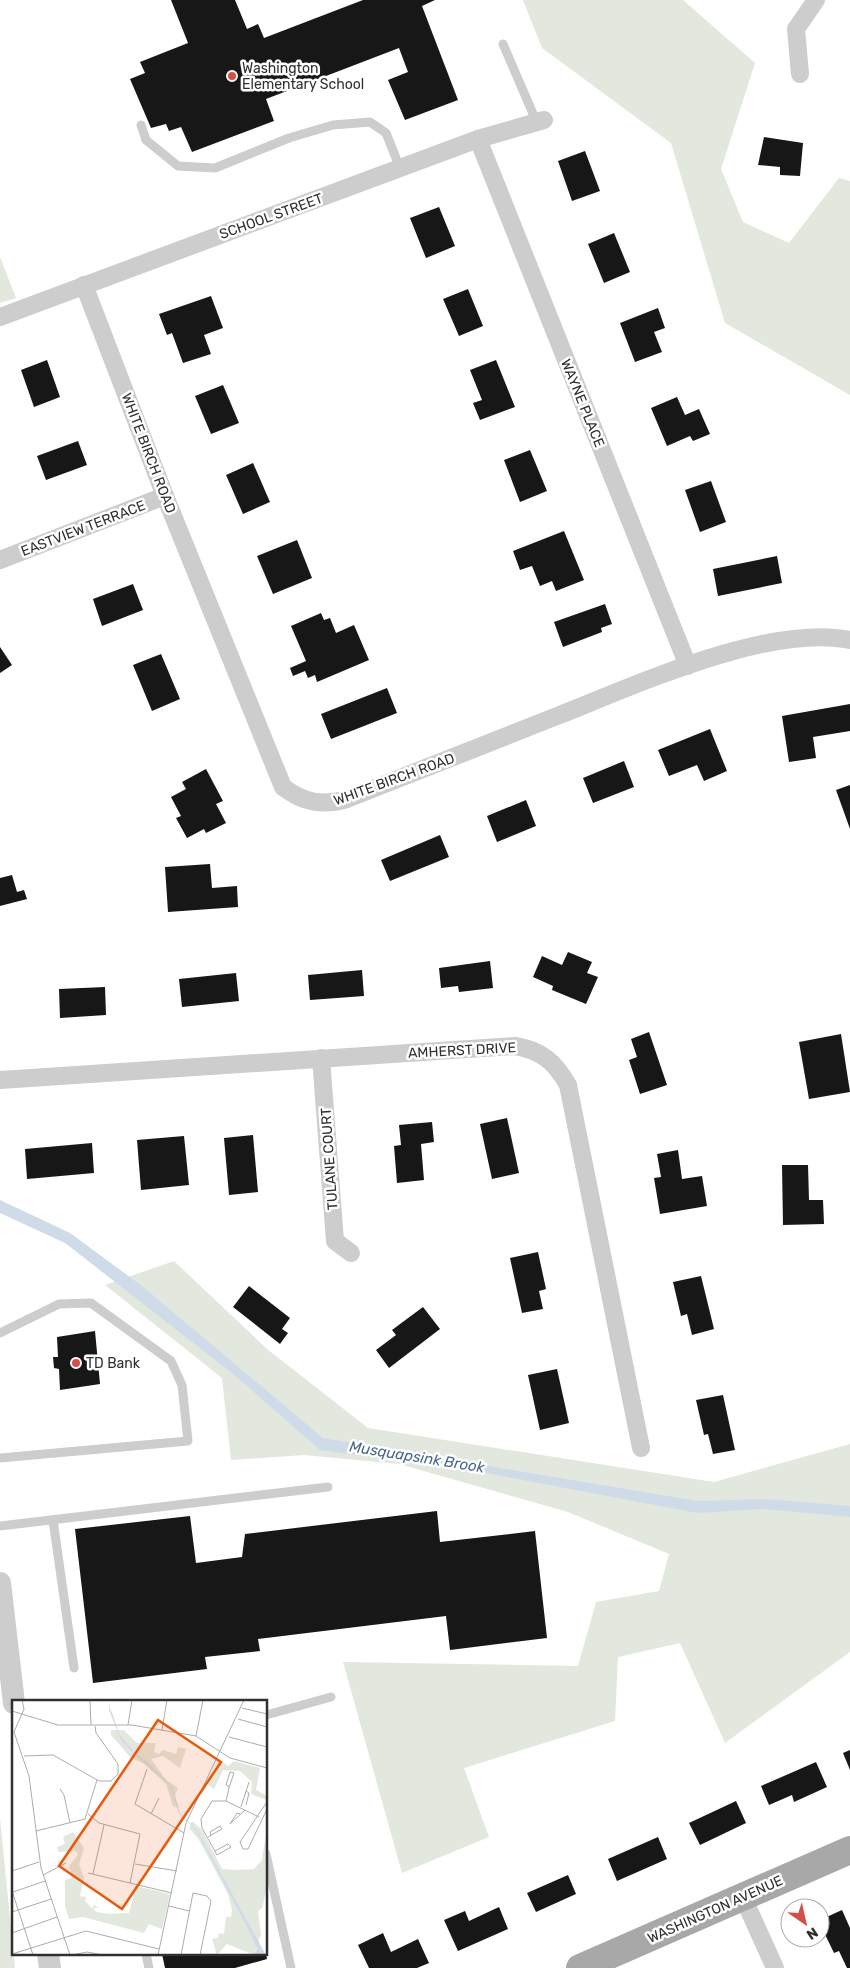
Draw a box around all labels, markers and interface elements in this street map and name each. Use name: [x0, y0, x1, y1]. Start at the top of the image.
place label: Washington Elementary School: [242, 60, 364, 93]
marker: Washington Elementary School: [226, 70, 238, 82]
street label: SCHOOL STREET: [217, 190, 325, 243]
street label: WAYNE PLACE: [557, 357, 608, 450]
street label: WHITE BIRCH ROAD: [118, 391, 179, 516]
street label: EASTVIEW TERRACE: [19, 497, 148, 560]
street label: WHITE BIRCH ROAD: [331, 750, 457, 809]
street label: AMHERST DRIVE: [408, 1039, 517, 1062]
street label: TULANE COURT: [317, 1107, 342, 1211]
place label: TD Bank: [86, 1355, 141, 1372]
marker: TD Bank: [70, 1357, 82, 1369]
water label: Musquapsink Brook: [348, 1437, 486, 1477]
inset map: [12, 1700, 268, 1956]
street label: WASHINGTON AVENUE: [645, 1872, 785, 1947]
north arrow: [780, 1898, 830, 1948]
text: N: [803, 1923, 821, 1943]

